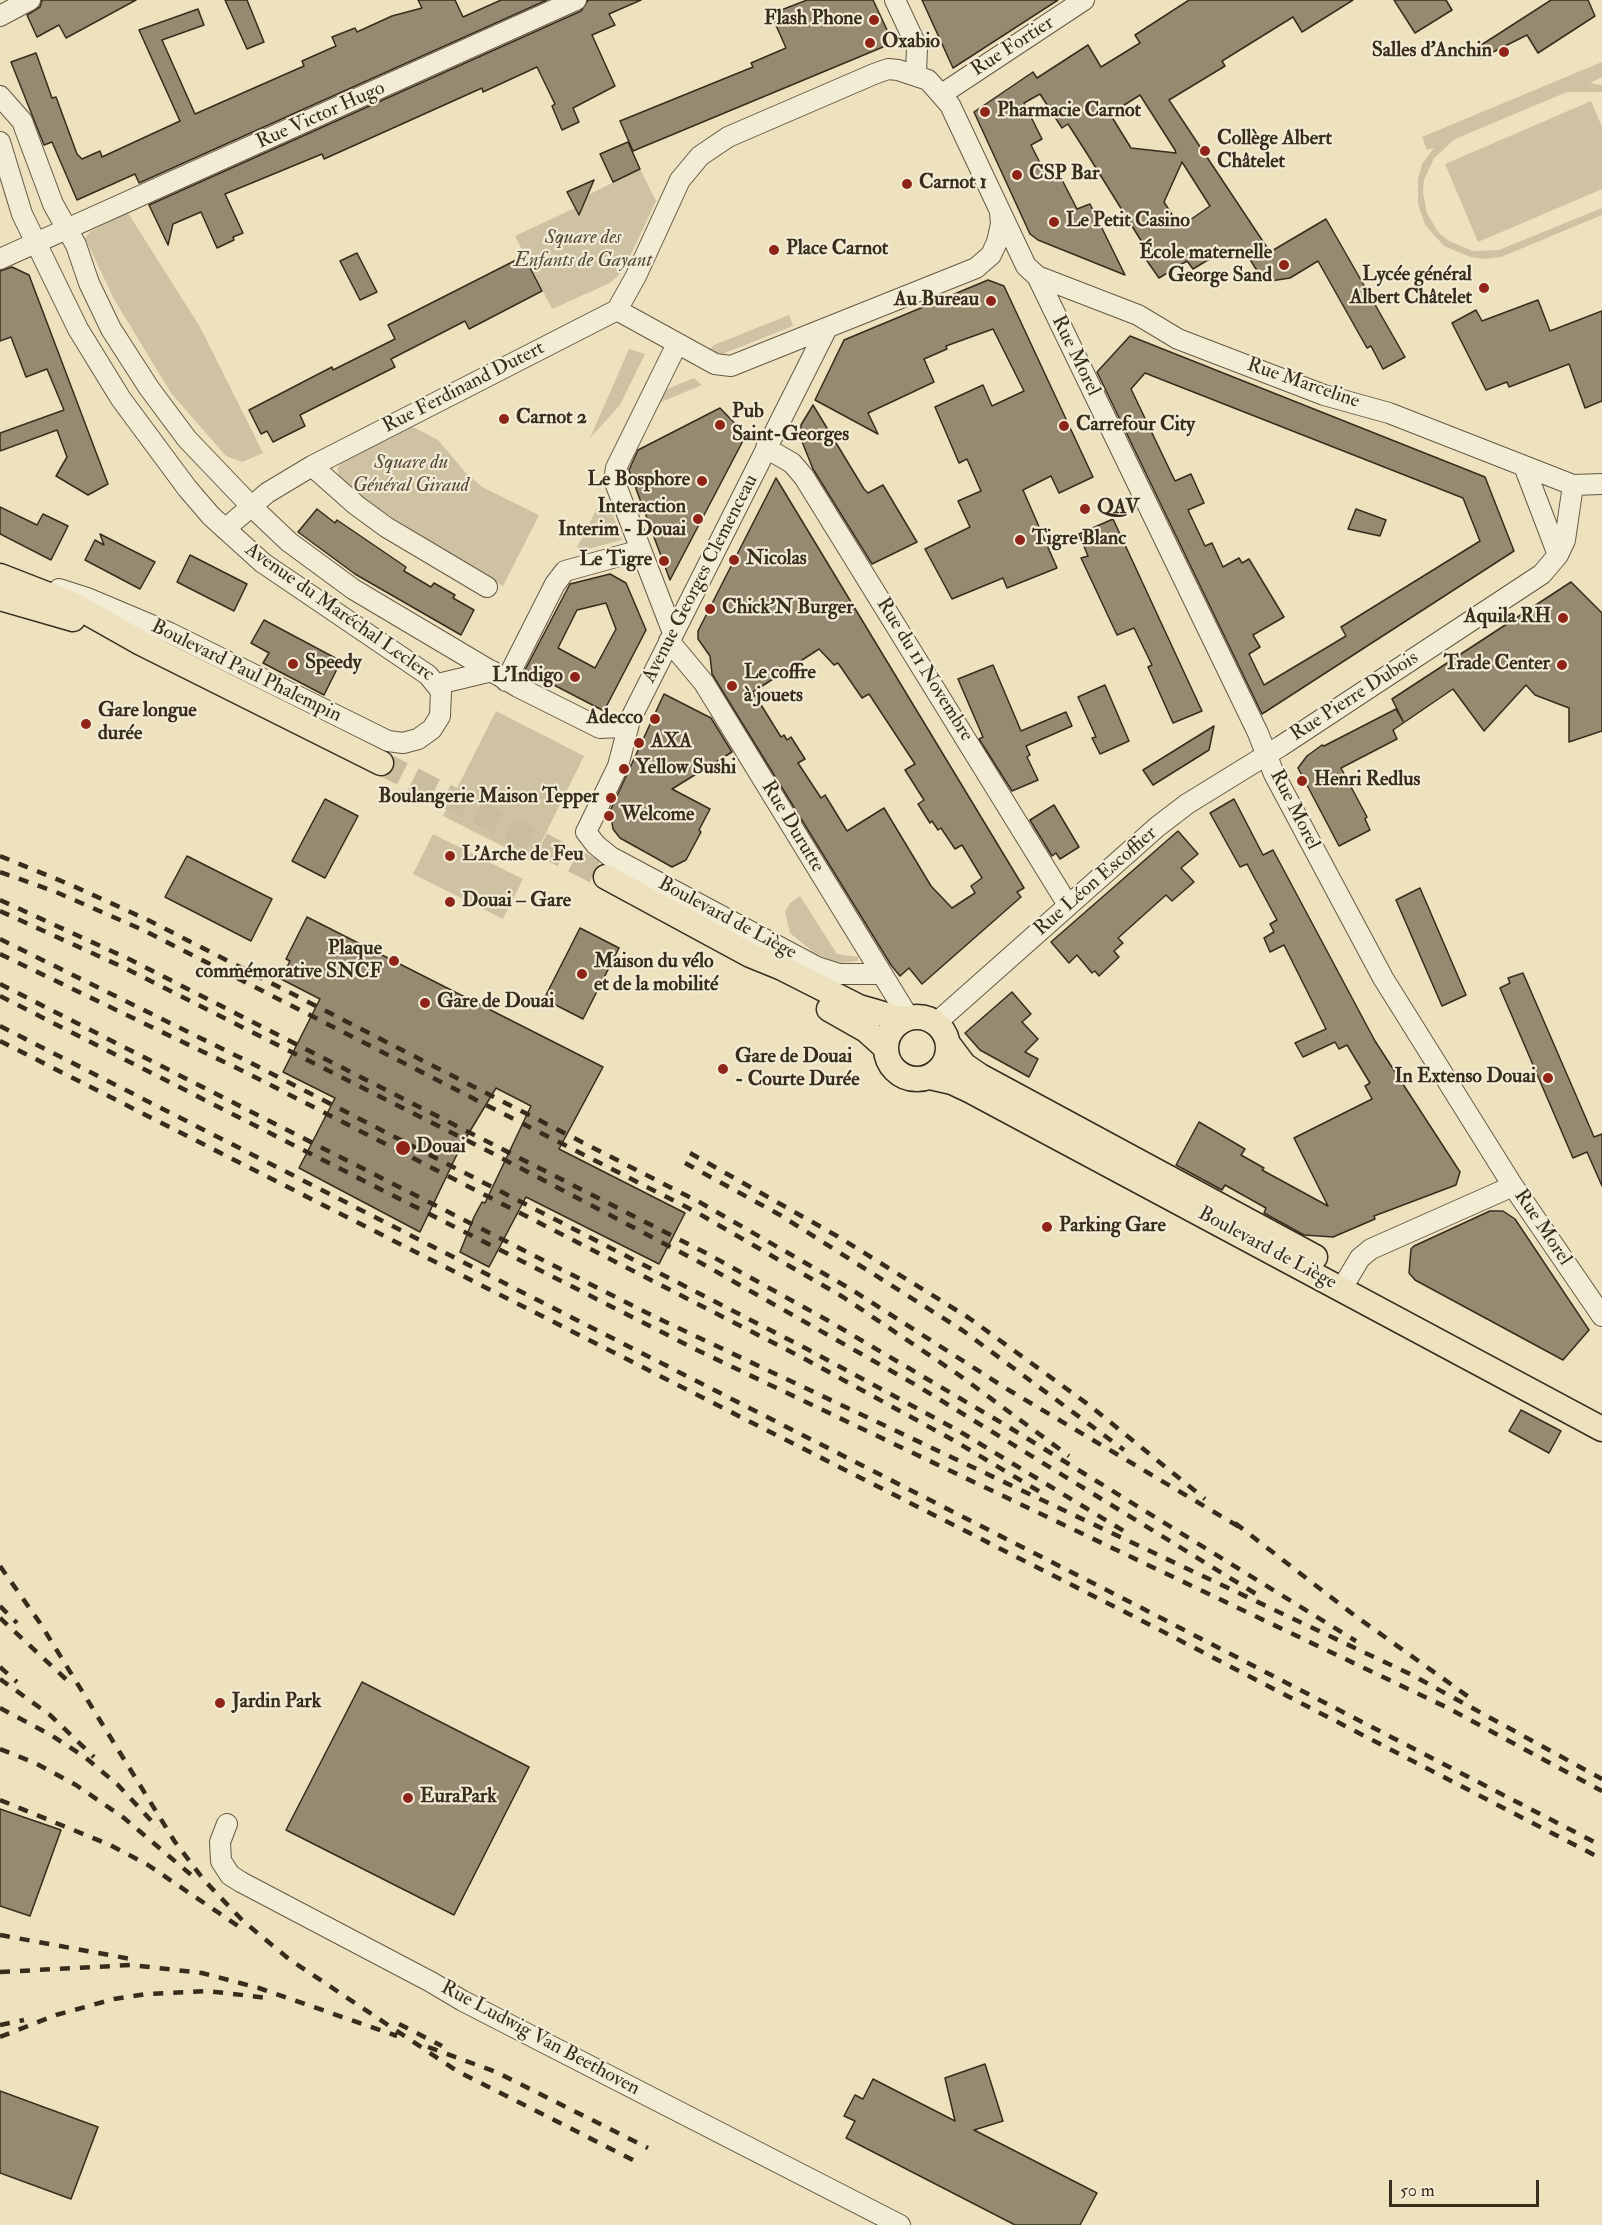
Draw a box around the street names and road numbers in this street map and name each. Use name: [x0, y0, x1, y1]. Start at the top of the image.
street label: Rue Fortier: [967, 11, 1059, 83]
street label: Rue Victor Hugo: [253, 77, 389, 155]
street label: Rue Morel: [1045, 312, 1105, 400]
street label: Rue Ferdinand Dutert: [379, 337, 549, 439]
street label: Rue Marceline: [1244, 354, 1362, 414]
street label: Avenue Georges Clemenceau: [638, 471, 764, 687]
street label: Avenue du Maréchal Leclerc: [240, 538, 438, 688]
street label: Rue du 11 Novembre: [870, 594, 978, 746]
street label: Boulevard Paul Phalempin: [147, 615, 345, 729]
street label: Rue Pierre Dubois: [1286, 647, 1424, 747]
street label: Rue Morel: [1264, 766, 1324, 854]
street label: Rue Durutte: [755, 777, 829, 877]
street label: Rue Léon Escoffier: [1030, 822, 1162, 942]
street label: Boulevard de Liège: [654, 872, 800, 966]
street label: Rue Morel: [1508, 1185, 1576, 1271]
street label: Boulevard de Liège: [1194, 1202, 1340, 1296]
street label: Rue Ludwig Van Beethoven: [436, 1976, 644, 2102]

